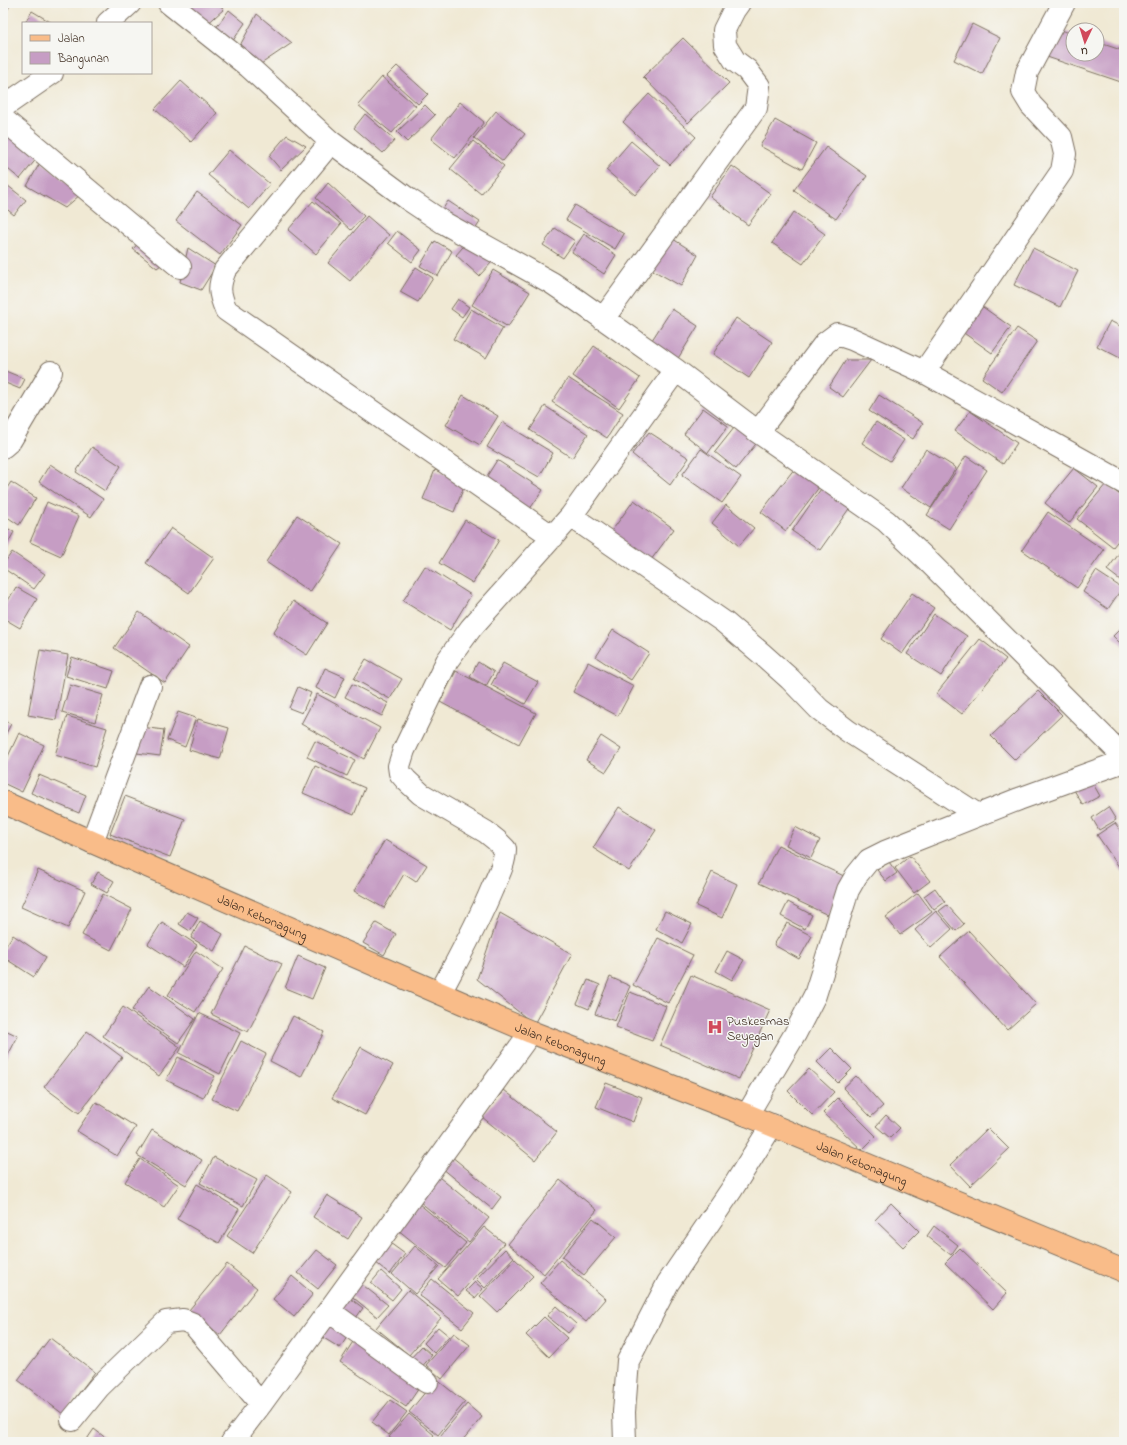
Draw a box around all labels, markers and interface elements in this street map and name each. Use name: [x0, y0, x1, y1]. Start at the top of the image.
legend: [22, 22, 152, 74]
north arrow: [1065, 22, 1105, 62]
text: Jalan: [58, 30, 85, 48]
text: U: [1080, 43, 1088, 59]
text: Bangunan: [57, 50, 109, 69]
street label: Jalan Kebonagung: [214, 890, 311, 947]
place label: Puskesmas Seyegan: [727, 1012, 790, 1047]
street label: Jalan Kebonagung: [512, 1018, 609, 1072]
hospital icon: Puskesmas Seyegan: [706, 1018, 724, 1036]
street label: Jalan Kebonagung: [813, 1137, 910, 1192]

